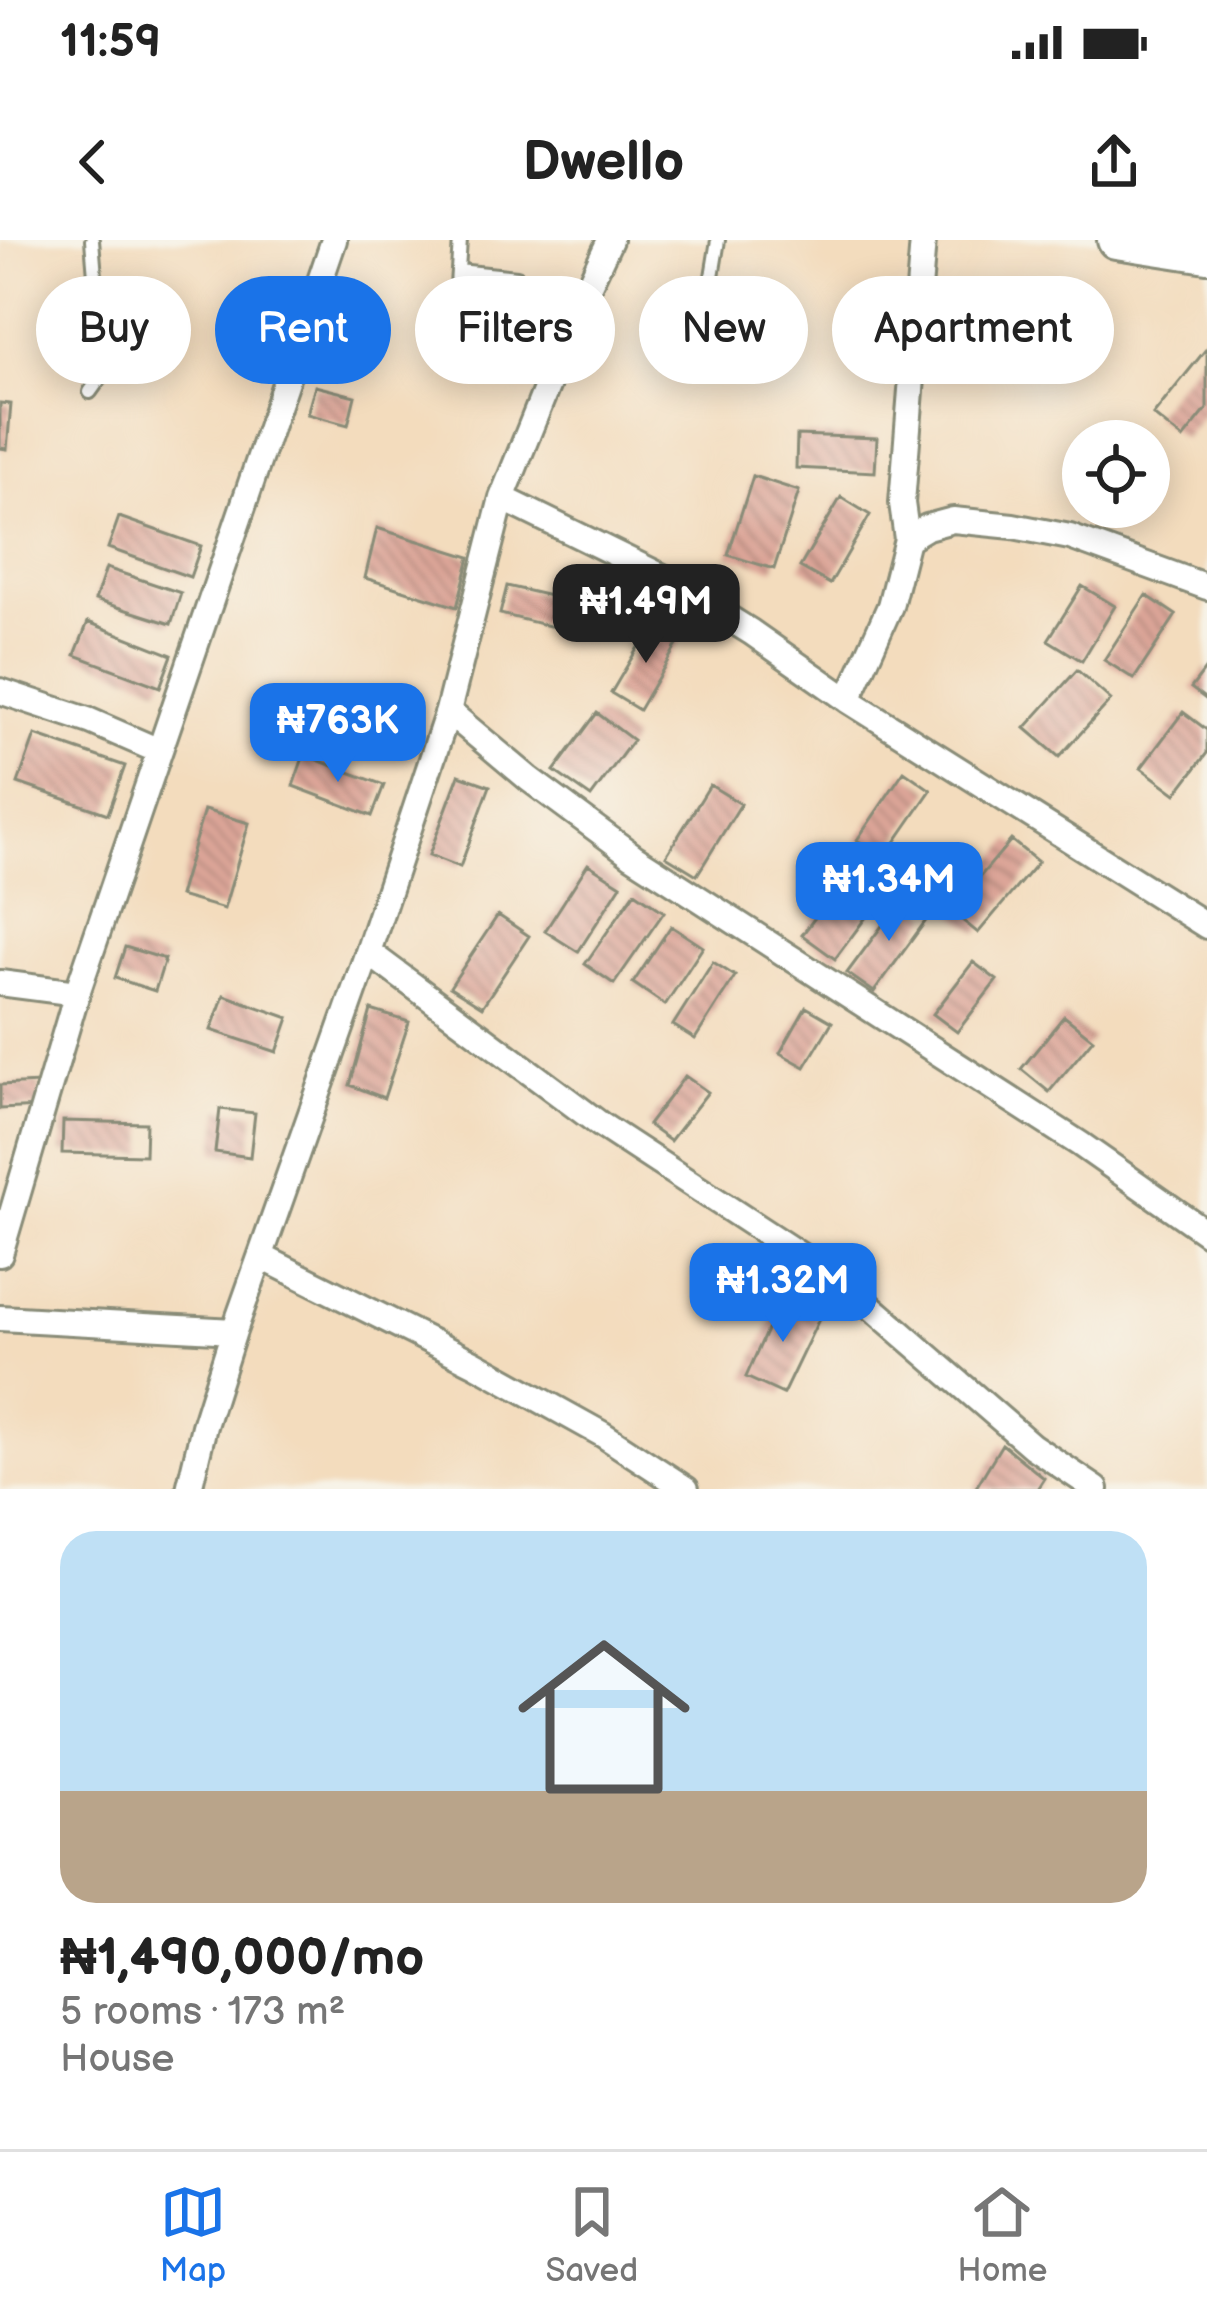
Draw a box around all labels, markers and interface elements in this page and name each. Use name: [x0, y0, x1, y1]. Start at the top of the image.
text: 11:59: [60, 15, 161, 70]
icon: back: [60, 129, 126, 195]
icon: share: [1081, 129, 1147, 195]
text: Dwello: [523, 130, 684, 195]
chip: Buy: [36, 276, 191, 384]
chip: Rent: [215, 276, 391, 384]
chip: Filters: [415, 276, 615, 384]
chip: New: [639, 276, 808, 384]
chip: Apartment: [832, 276, 1114, 384]
map controls: [1062, 420, 1170, 528]
button: locate: [1062, 420, 1170, 528]
pin: ₦1.49M: [548, 564, 744, 666]
text: ₦1.49M: [580, 579, 712, 626]
pin: ₦763K: [254, 683, 422, 785]
text: ₦763K: [277, 698, 399, 745]
pin: ₦1.34M: [791, 842, 987, 944]
text: ₦1.34M: [823, 857, 955, 904]
pin: ₦1.32M: [685, 1243, 881, 1345]
text: ₦1.32M: [717, 1258, 849, 1305]
icon: home: [496, 1609, 712, 1825]
text: ₦1,490,000/mo: [60, 1928, 424, 1989]
text: 5 rooms · 173 m²: [60, 1989, 345, 2036]
text: House: [60, 2036, 174, 2083]
tab: Map: [160, 2179, 226, 2291]
tab: Saved: [545, 2179, 638, 2291]
tab: Home: [958, 2179, 1047, 2291]

